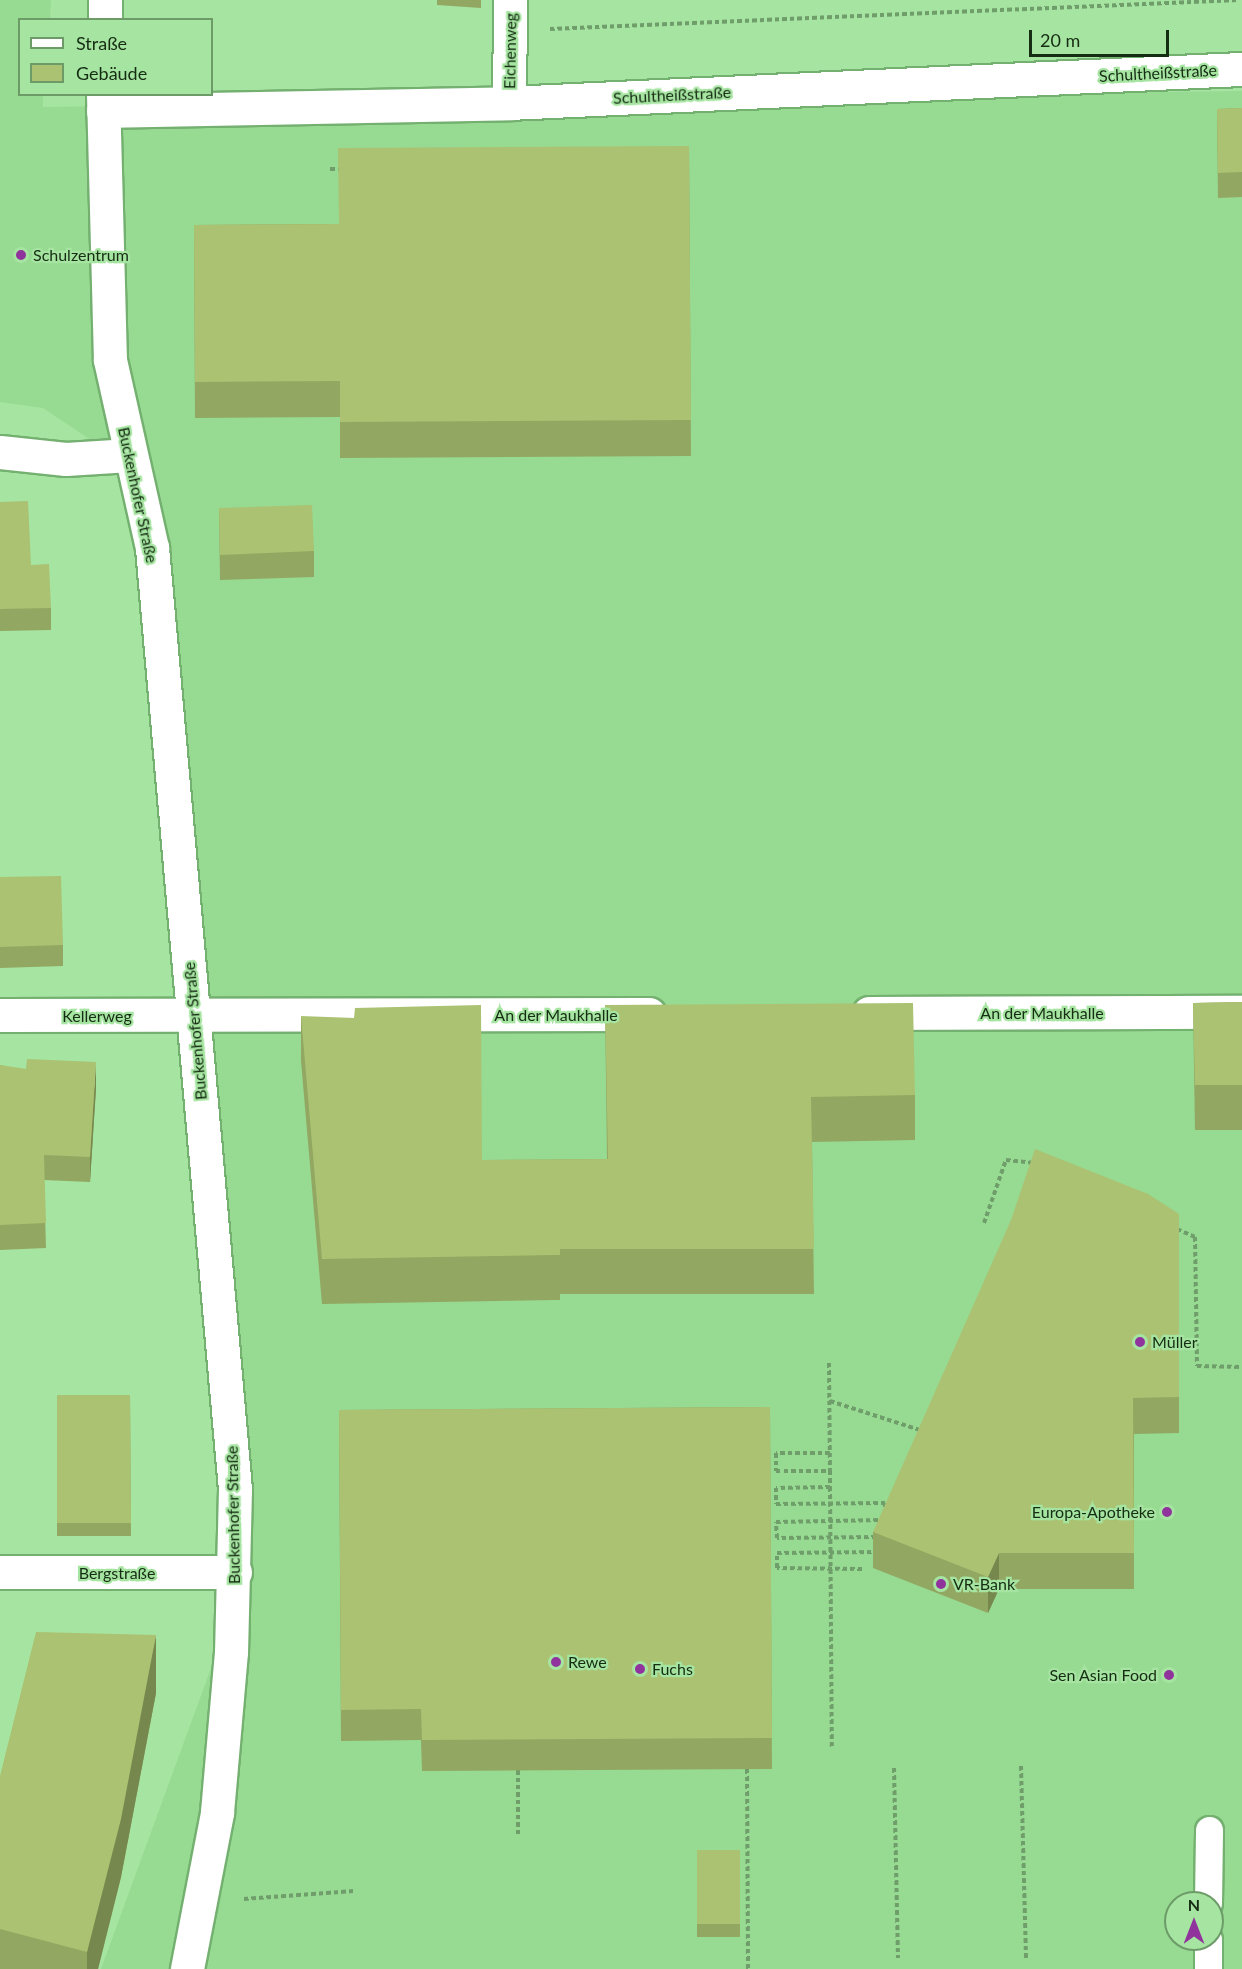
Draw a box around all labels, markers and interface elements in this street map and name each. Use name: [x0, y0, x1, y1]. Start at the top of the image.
street label: Eichenweg: [500, 13, 520, 89]
legend: [18, 18, 213, 96]
scale bar: [1032, 18, 1172, 56]
text: 20 m: [1040, 29, 1080, 51]
text: Straße: [76, 32, 127, 54]
street label: Schultheißstraße: [1099, 60, 1217, 86]
text: Gebäude: [76, 62, 147, 84]
street label: Schultheißstraße: [613, 82, 731, 108]
place label: Schulzentrum: [33, 245, 129, 265]
marker: Schulzentrum: [14, 248, 28, 262]
street label: Buckenhofer Straße: [114, 425, 162, 565]
street label: Buckenhofer Straße: [179, 961, 211, 1101]
street label: An der Maukhalle: [980, 1003, 1104, 1023]
street label: An der Maukhalle: [494, 1005, 618, 1025]
street label: Kellerweg: [62, 1006, 132, 1026]
place label: Müller: [1152, 1332, 1197, 1352]
marker: Müller: [1133, 1335, 1147, 1349]
street label: Buckenhofer Straße: [222, 1445, 244, 1585]
place label: Europa-Apotheke: [1032, 1502, 1155, 1522]
marker: Europa-Apotheke: [1160, 1505, 1174, 1519]
street label: Bergstraße: [79, 1563, 155, 1583]
place label: VR-Bank: [953, 1574, 1015, 1594]
marker: VR-Bank: [934, 1577, 948, 1591]
place label: Rewe: [568, 1652, 607, 1672]
marker: Rewe: [549, 1655, 563, 1669]
place label: Fuchs: [652, 1659, 693, 1679]
marker: Fuchs: [633, 1662, 647, 1676]
place label: Sen Asian Food: [1049, 1665, 1157, 1685]
marker: Sen Asian Food: [1162, 1668, 1176, 1682]
north arrow: [1164, 1891, 1224, 1951]
text: N: [1188, 1895, 1200, 1914]

